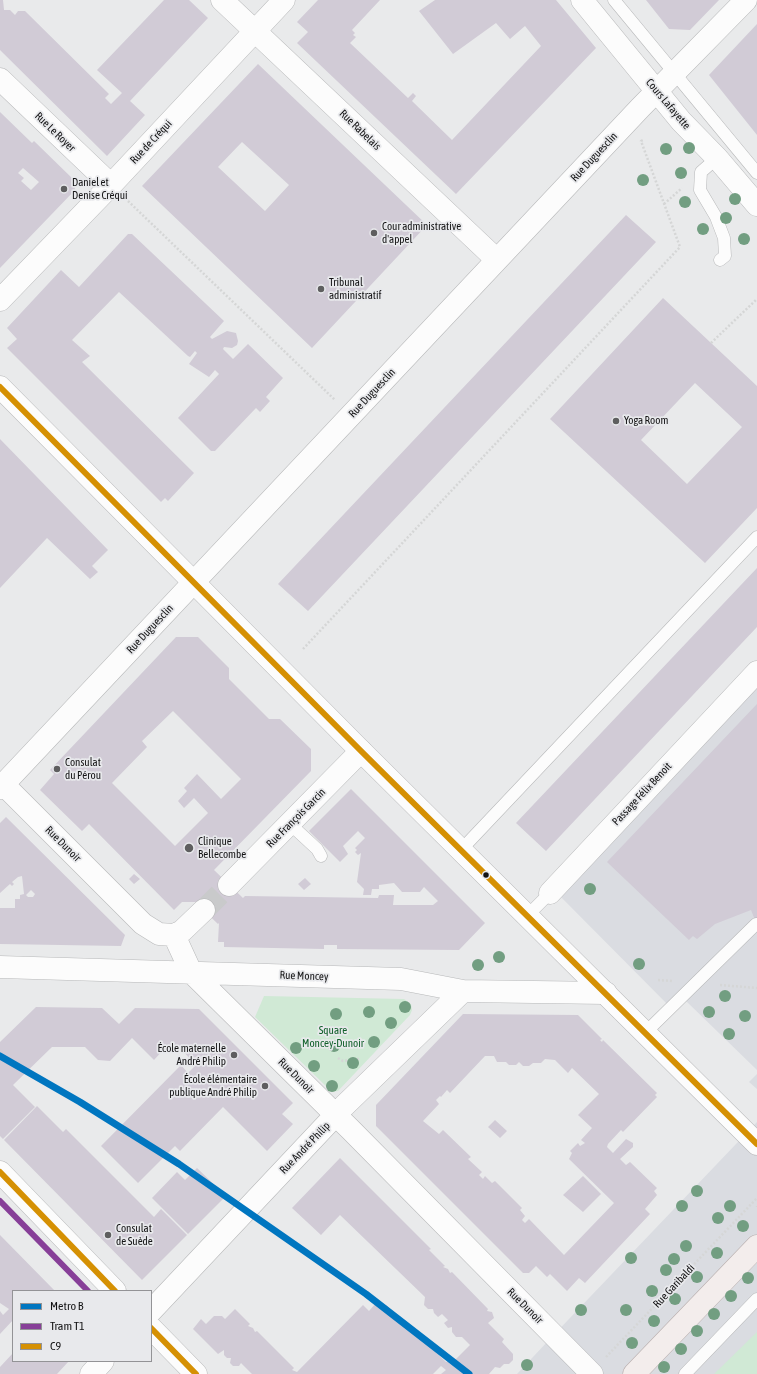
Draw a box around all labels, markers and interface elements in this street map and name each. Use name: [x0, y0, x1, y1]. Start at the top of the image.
street label: Cours Lafayette: [643, 76, 693, 132]
street label: Rue Rabelais: [337, 107, 383, 153]
street label: Rue Le Royer: [32, 109, 78, 155]
street label: Rue de Créqui: [127, 117, 175, 167]
street label: Rue Duguesclin: [568, 130, 620, 184]
place label: Daniel et Denise Créqui: [72, 176, 128, 202]
marker: Daniel et Denise Créqui: [59, 184, 69, 194]
place label: Cour administrative d'appel: [382, 220, 461, 246]
marker: Cour administrative d'appel: [369, 228, 379, 238]
place label: Tribunal administratif: [329, 276, 382, 302]
marker: Tribunal administratif: [316, 284, 326, 294]
street label: Rue Duguesclin: [346, 366, 398, 420]
place label: Yoga Room: [624, 414, 668, 428]
marker: Yoga Room: [611, 416, 621, 426]
street label: Rue Duguesclin: [124, 602, 176, 656]
place label: Consulat du Pérou: [65, 756, 101, 782]
street label: Passage Félix Benoit: [609, 760, 675, 828]
marker: Consulat du Pérou: [52, 764, 62, 774]
street label: Rue François Garcin: [264, 786, 328, 850]
street label: Rue Dunoir: [42, 823, 84, 865]
place label: Clinique Bellecombe: [198, 835, 246, 861]
marker: Clinique Bellecombe: [183, 842, 195, 854]
unlabelled marker: [481, 870, 491, 880]
street label: Rue Moncey: [279, 969, 329, 983]
park label: Square Moncey-Dunoir: [302, 1024, 364, 1050]
place label: École maternelle André Philip: [157, 1042, 226, 1068]
marker: École maternelle André Philip: [229, 1050, 239, 1060]
street label: Rue Dunoir: [275, 1055, 317, 1097]
place label: École élémentaire publique André Philip: [169, 1073, 257, 1099]
marker: École élémentaire publique André Philip: [260, 1081, 270, 1091]
street label: Rue André Philip: [277, 1119, 333, 1177]
place label: Consulat de Suède: [116, 1222, 153, 1248]
marker: Consulat de Suède: [103, 1230, 113, 1240]
street label: Rue Garibaldi: [650, 1261, 698, 1311]
street label: Rue Dunoir: [504, 1285, 546, 1327]
legend: [12, 1290, 152, 1362]
text: Metro B: [50, 1299, 83, 1313]
text: Tram T1: [50, 1319, 85, 1333]
text: C9: [50, 1339, 61, 1353]

